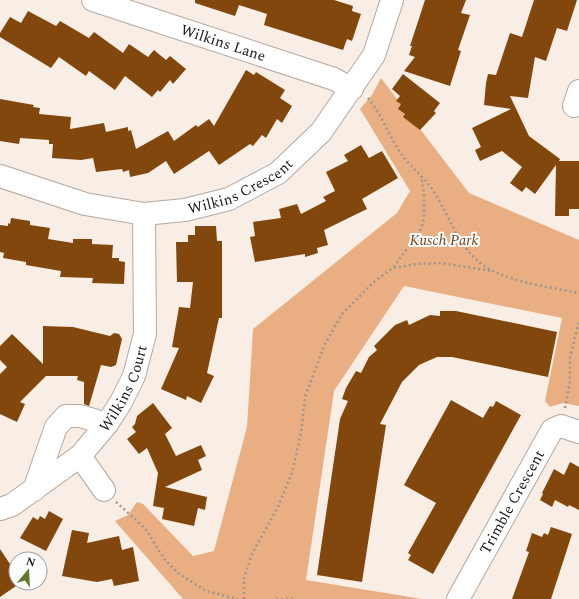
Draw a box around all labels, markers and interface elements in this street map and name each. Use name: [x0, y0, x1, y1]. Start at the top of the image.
street label: Wilkins Lane: [177, 18, 269, 68]
street label: Wilkins Crescent: [185, 153, 299, 221]
park label: Kusch Park: [409, 229, 479, 252]
street label: Wilkins Court: [94, 343, 154, 437]
street label: Trimble Crescent: [474, 446, 551, 559]
north arrow: [8, 551, 48, 591]
text: N: [24, 552, 38, 571]

